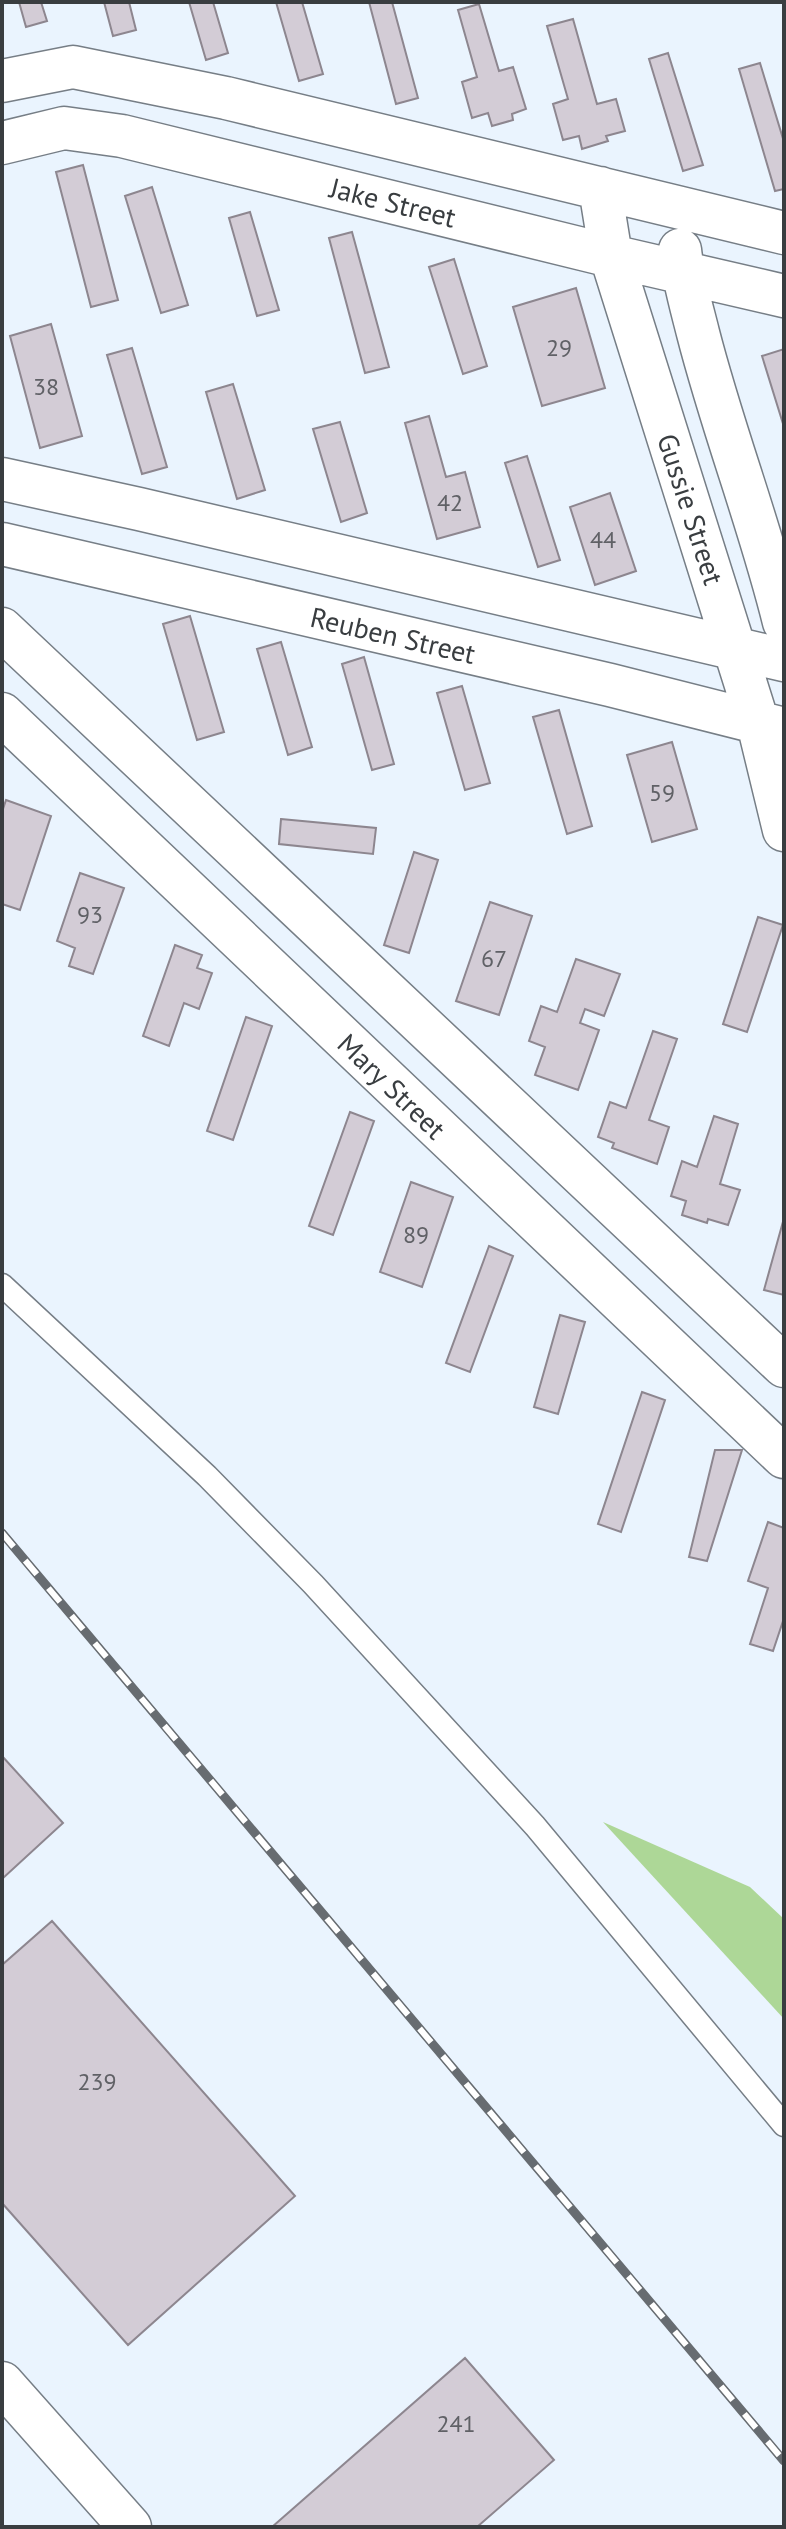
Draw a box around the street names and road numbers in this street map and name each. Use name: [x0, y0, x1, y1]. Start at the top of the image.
street label: Jake Street: [325, 168, 460, 236]
street label: Gussie Street: [649, 429, 733, 590]
street label: Reuben Street: [307, 598, 480, 672]
street label: Mary Street: [330, 1025, 454, 1147]

